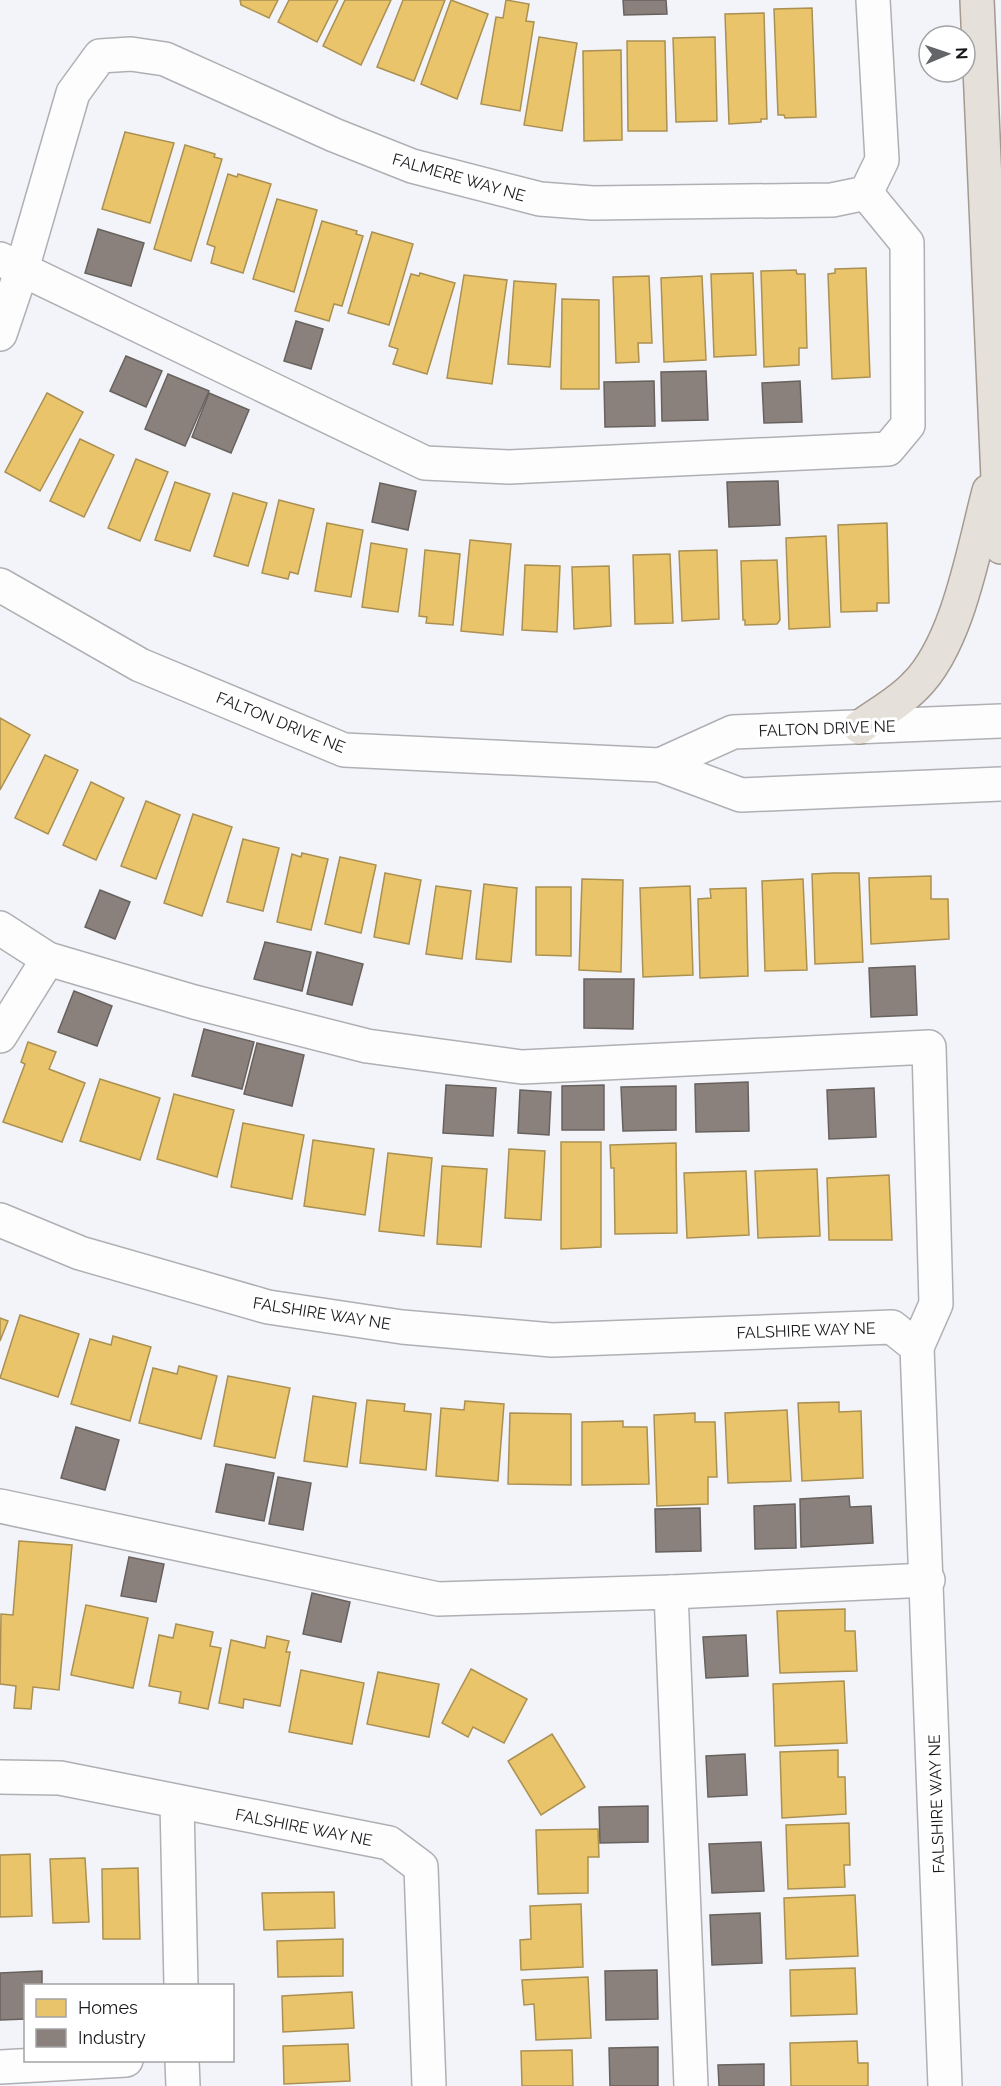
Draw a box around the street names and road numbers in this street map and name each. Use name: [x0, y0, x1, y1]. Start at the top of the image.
street label: FALMERE WAY NE: [390, 149, 528, 206]
street label: FALTON DRIVE NE: [214, 688, 348, 757]
street label: FALTON DRIVE NE: [758, 717, 896, 740]
street label: FALSHIRE WAY NE: [252, 1293, 392, 1334]
street label: FALSHIRE WAY NE: [736, 1319, 876, 1342]
street label: FALSHIRE WAY NE: [925, 1734, 948, 1874]
street label: FALSHIRE WAY NE: [234, 1805, 374, 1850]

